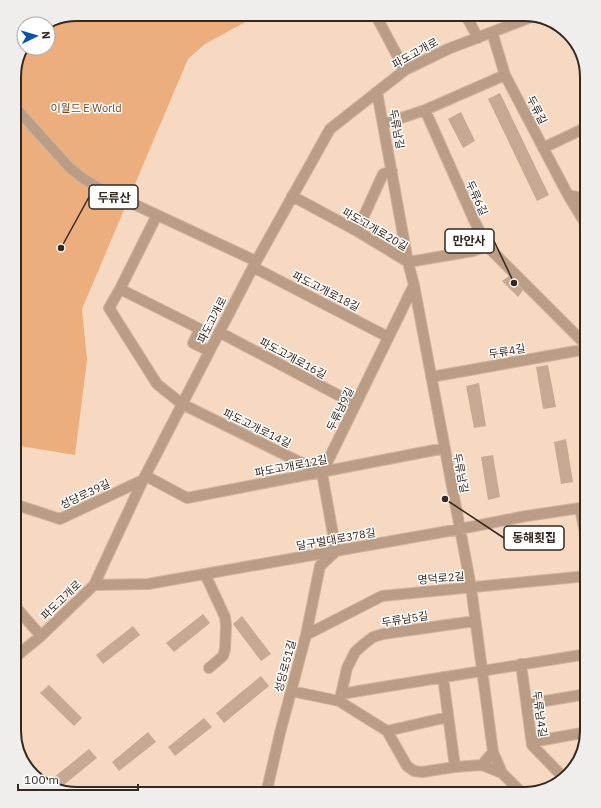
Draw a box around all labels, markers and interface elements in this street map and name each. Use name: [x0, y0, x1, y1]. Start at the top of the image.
north arrow: [16, 16, 56, 56]
text: N: [39, 31, 53, 40]
street label: 파도고개로: [389, 35, 441, 71]
street label: 두류길: [524, 93, 550, 127]
park label: 이월드 E World: [50, 101, 122, 115]
street label: 두류남길: [386, 108, 408, 150]
street label: 두류6길: [463, 178, 491, 218]
callout: 두류산: [89, 185, 138, 209]
text: 두류산: [97, 190, 131, 205]
street label: 파도고개로20길: [339, 204, 411, 254]
callout: 만안사: [445, 229, 494, 253]
text: 만안사: [452, 233, 486, 248]
street label: 파도고개로18길: [290, 268, 362, 314]
street label: 파도고개로: [194, 294, 230, 346]
street label: 파도고개로16길: [257, 334, 329, 382]
street label: 두류4길: [488, 341, 526, 361]
street label: 두류남9길: [323, 385, 357, 433]
street label: 파도고개로14길: [221, 406, 293, 450]
street label: 파도고개로12길: [253, 452, 329, 480]
street label: 두류남길: [450, 452, 472, 494]
street label: 성당로39길: [58, 476, 112, 512]
street label: 달구벌대로378길: [295, 525, 377, 553]
callout: 동해횟집: [504, 526, 564, 550]
text: 동해횟집: [512, 530, 556, 545]
street label: 명덕로2길: [417, 569, 465, 587]
street label: 파도고개로: [38, 577, 84, 623]
street label: 두류남5길: [381, 608, 429, 630]
street label: 성당로51길: [271, 638, 299, 694]
street label: 두류남4길: [530, 690, 550, 738]
scale bar: [18, 766, 138, 792]
text: 100 m: [24, 772, 59, 787]

